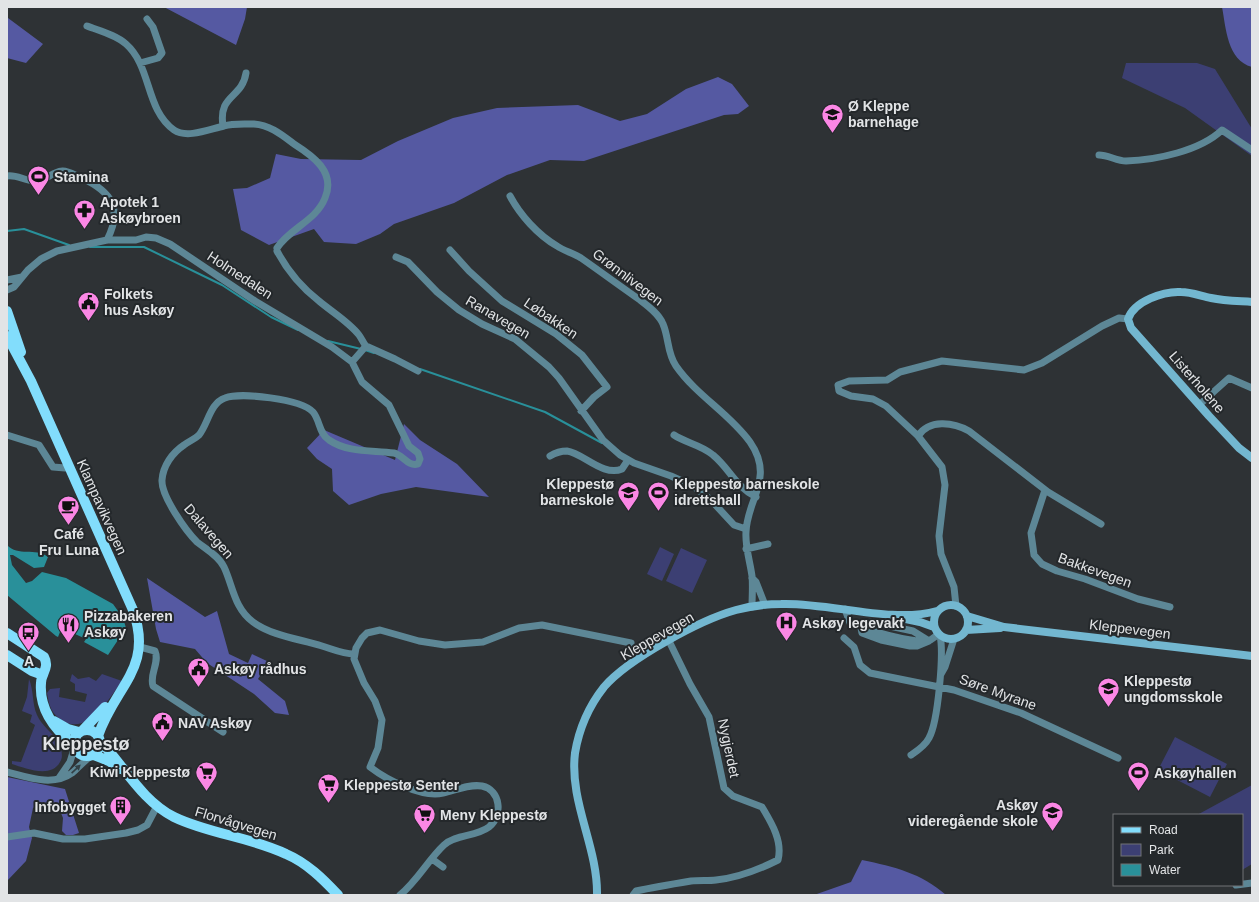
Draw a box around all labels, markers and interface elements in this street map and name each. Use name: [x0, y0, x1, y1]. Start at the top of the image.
place label: Ø Kleppe barnehage: [848, 98, 919, 130]
school or university icon: Ø Kleppe barnehage: [819, 101, 845, 134]
sports icon: Stamina: [26, 164, 52, 197]
place label: Stamina: [54, 169, 109, 185]
place label: Apotek 1 Askøybroen: [100, 194, 181, 226]
pharmacy icon: Apotek 1 Askøybroen: [71, 197, 97, 230]
street label: Grønnlivegen: [590, 245, 666, 309]
street label: Holmedalen: [204, 248, 276, 302]
place label: Folkets hus Askøy: [104, 286, 174, 318]
public building icon: Folkets hus Askøy: [76, 289, 102, 322]
street label: Ranavegen: [463, 292, 533, 342]
street label: Løbakken: [521, 294, 581, 342]
street label: Listerholene: [1166, 348, 1228, 416]
street label: Klampavikvegen: [74, 457, 130, 557]
place label: Kleppestø barneskole: [540, 476, 614, 508]
place label: Kleppestø barneskole idrettshall: [674, 476, 820, 508]
school or university icon: Kleppestø barneskole: [616, 479, 642, 512]
sports icon: Kleppestø barneskole idrettshall: [645, 479, 671, 512]
cafe icon: Café Fru Luna: [56, 493, 82, 526]
street label: Dalavegen: [181, 500, 237, 562]
place label: Café Fru Luna: [39, 526, 99, 558]
street label: Bakkevegen: [1056, 549, 1134, 591]
place label: Pizzabakeren Askøy: [84, 608, 173, 640]
street label: Kleppevegen: [618, 609, 696, 663]
hospital icon: Askøy legevakt: [773, 610, 799, 643]
restaurant icon: Pizzabakeren Askøy: [56, 611, 82, 644]
place label: Askøy legevakt: [802, 615, 904, 631]
street label: Kleppevegen: [1088, 616, 1172, 642]
bus stop icon: A: [16, 620, 42, 653]
place label: A: [24, 653, 34, 669]
public building icon: Askøy rådhus: [185, 656, 211, 689]
place label: Askøy rådhus: [214, 661, 307, 677]
street label: Søre Myrane: [957, 671, 1039, 713]
place label: Kleppestø ungdomsskole: [1124, 673, 1223, 705]
school or university icon: Kleppestø ungdomsskole: [1096, 676, 1122, 709]
public building icon: NAV Askøy: [149, 710, 175, 743]
place label: NAV Askøy: [178, 715, 252, 731]
street label: Nygjerdet: [715, 717, 743, 779]
district label: Kleppestø: [42, 734, 130, 754]
supermarket icon: Kiwi Kleppestø: [193, 759, 219, 792]
sports icon: Askøyhallen: [1125, 760, 1151, 793]
one-way arrow: [71, 764, 81, 774]
place label: Kiwi Kleppestø: [90, 764, 190, 780]
place label: Askøyhallen: [1154, 765, 1236, 781]
supermarket icon: Kleppestø Senter: [316, 772, 342, 805]
place label: Kleppestø Senter: [344, 777, 460, 793]
building icon: Infobygget: [108, 794, 134, 827]
place label: Askøy videregående skole: [908, 797, 1038, 829]
place label: Infobygget: [34, 799, 106, 815]
school or university icon: Askøy videregående skole: [1040, 800, 1066, 833]
supermarket icon: Meny Kleppestø: [411, 802, 437, 835]
street label: Florvågvegen: [193, 803, 279, 843]
place label: Meny Kleppestø: [440, 807, 548, 823]
legend: [1113, 814, 1243, 886]
text: Road: [1149, 823, 1178, 837]
text: Park: [1149, 843, 1175, 857]
text: Water: [1149, 863, 1181, 877]

